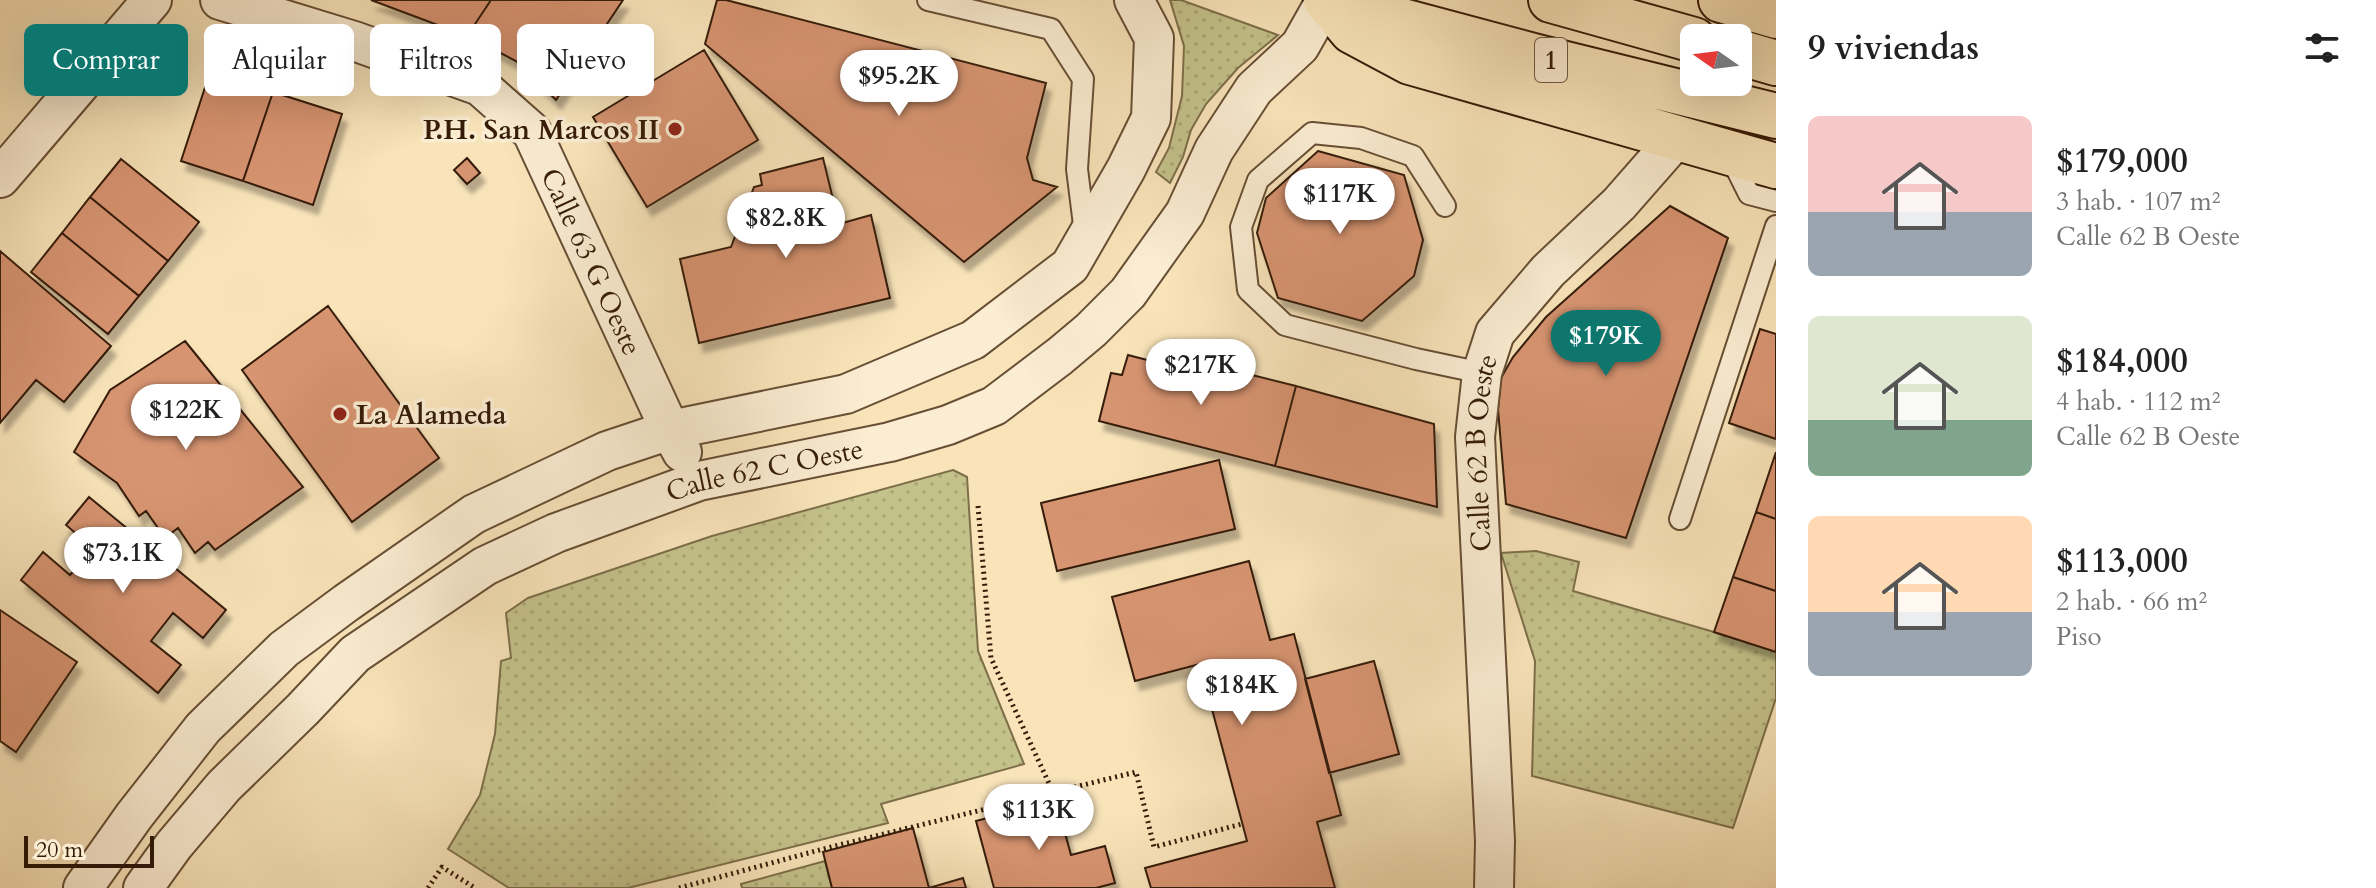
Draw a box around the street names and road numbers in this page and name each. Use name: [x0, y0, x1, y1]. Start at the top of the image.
road number: 1: [1535, 38, 1567, 82]
street label: Calle 63 G Oeste: [531, 162, 651, 361]
street label: Calle 62 B Oeste: [1457, 349, 1507, 553]
street label: Calle 62 C Oeste: [661, 430, 866, 512]

